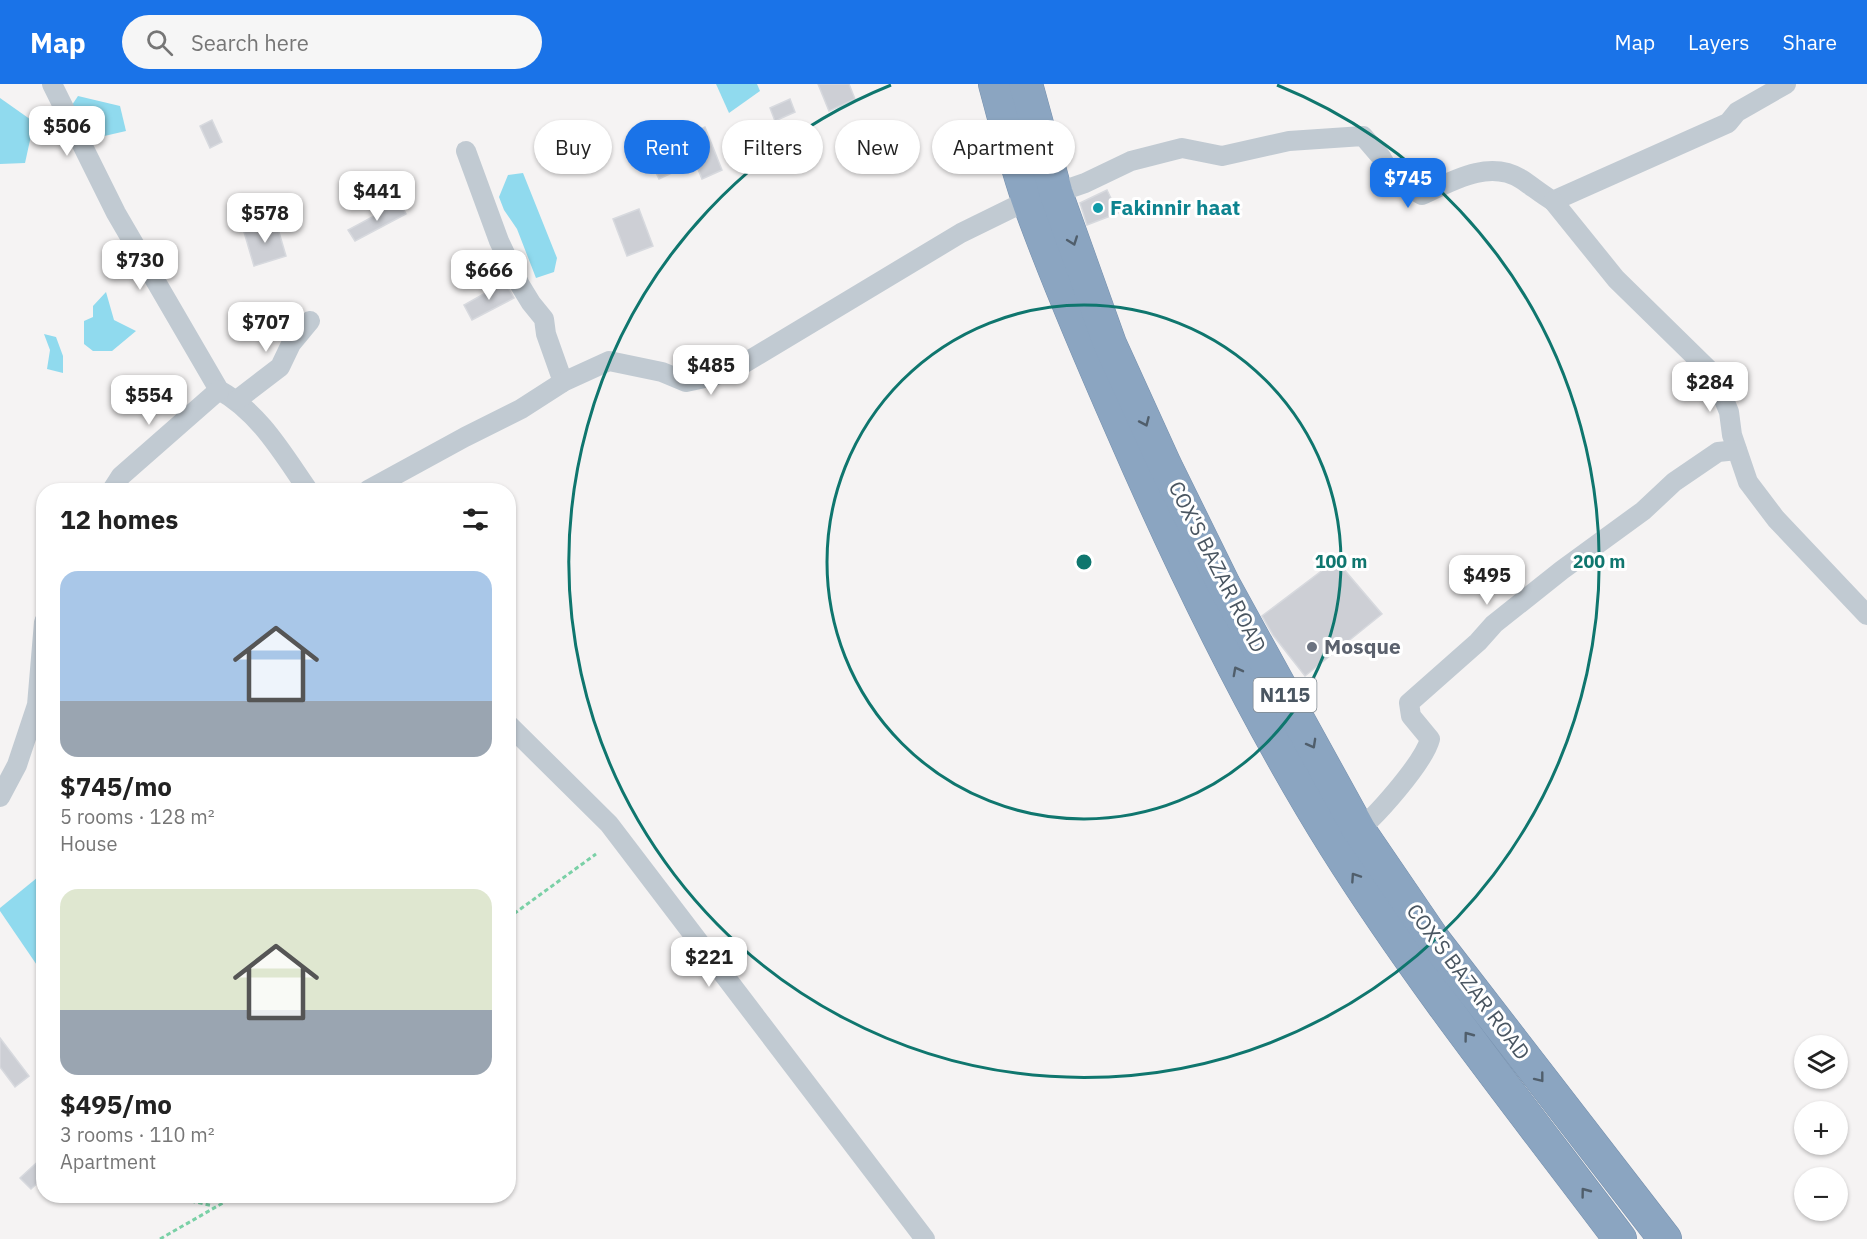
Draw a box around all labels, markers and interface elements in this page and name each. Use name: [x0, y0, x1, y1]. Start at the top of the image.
search box: [122, 15, 542, 69]
text: Map: [30, 24, 86, 61]
icon: search: [143, 26, 176, 59]
text: Search here: [191, 28, 309, 57]
text: Map: [1615, 28, 1655, 56]
text: Layers: [1688, 28, 1750, 56]
text: Share: [1783, 28, 1837, 56]
pin: $506: [31, 106, 103, 157]
text: $506: [43, 112, 91, 139]
chip: Buy: [534, 120, 612, 174]
chip: Rent: [624, 120, 710, 174]
chip: Filters: [722, 120, 823, 174]
chip: New: [835, 120, 920, 174]
chip: Apartment: [932, 120, 1075, 174]
pin: $745: [1372, 158, 1444, 209]
text: $745: [1384, 164, 1432, 191]
pin: $441: [341, 171, 413, 222]
text: $441: [353, 177, 401, 204]
pin: $578: [229, 193, 301, 244]
place label: Fakinnir haat: [1110, 193, 1240, 221]
text: $578: [241, 199, 289, 226]
marker: Fakinnir haat: [1091, 201, 1105, 215]
one-way arrow: [1066, 235, 1079, 245]
pin: $730: [104, 240, 176, 291]
text: $730: [116, 246, 164, 273]
pin: $666: [453, 250, 525, 301]
text: $666: [465, 256, 513, 283]
pin: $707: [230, 302, 302, 353]
text: $707: [242, 308, 290, 335]
pin: $485: [675, 345, 747, 396]
text: $485: [687, 351, 735, 378]
pin: $284: [1674, 362, 1746, 413]
text: $284: [1686, 368, 1734, 395]
pin: $554: [113, 375, 185, 426]
text: $554: [125, 381, 173, 408]
one-way arrow: [1138, 415, 1150, 426]
street label: COX'S BAZAR ROAD: [1163, 476, 1273, 657]
text: 12 homes: [60, 502, 178, 536]
icon: filters: [459, 503, 492, 536]
text: 100 m: [1315, 550, 1367, 573]
text: 200 m: [1573, 550, 1625, 573]
centre of rings: [1074, 552, 1094, 572]
pin: $495: [1451, 555, 1523, 606]
text: $495: [1463, 561, 1511, 588]
icon: home: [222, 610, 330, 718]
place label: Mosque: [1324, 632, 1401, 660]
marker: Mosque: [1305, 640, 1319, 654]
one-way arrow: [1233, 667, 1244, 678]
road number: N115: [1254, 678, 1316, 712]
one-way arrow: [1305, 738, 1316, 748]
text: $745/mo: [60, 769, 172, 803]
text: 5 rooms · 128 m²: [60, 803, 215, 830]
text: House: [60, 830, 117, 857]
one-way arrow: [1352, 872, 1363, 883]
street label: COX'S BAZAR ROAD: [1401, 898, 1537, 1065]
icon: home: [222, 928, 330, 1036]
pin: $221: [673, 937, 745, 988]
text: $221: [685, 943, 733, 970]
one-way arrow: [1464, 1032, 1475, 1043]
map controls: [1794, 1035, 1848, 1221]
button: layers: [1794, 1035, 1848, 1089]
one-way arrow: [1533, 1071, 1544, 1082]
text: $495/mo: [60, 1087, 172, 1121]
button: +: [1794, 1101, 1848, 1155]
text: 3 rooms · 110 m²: [60, 1121, 215, 1148]
text: Apartment: [60, 1148, 156, 1175]
button: −: [1794, 1167, 1848, 1221]
one-way arrow: [1581, 1188, 1592, 1199]

